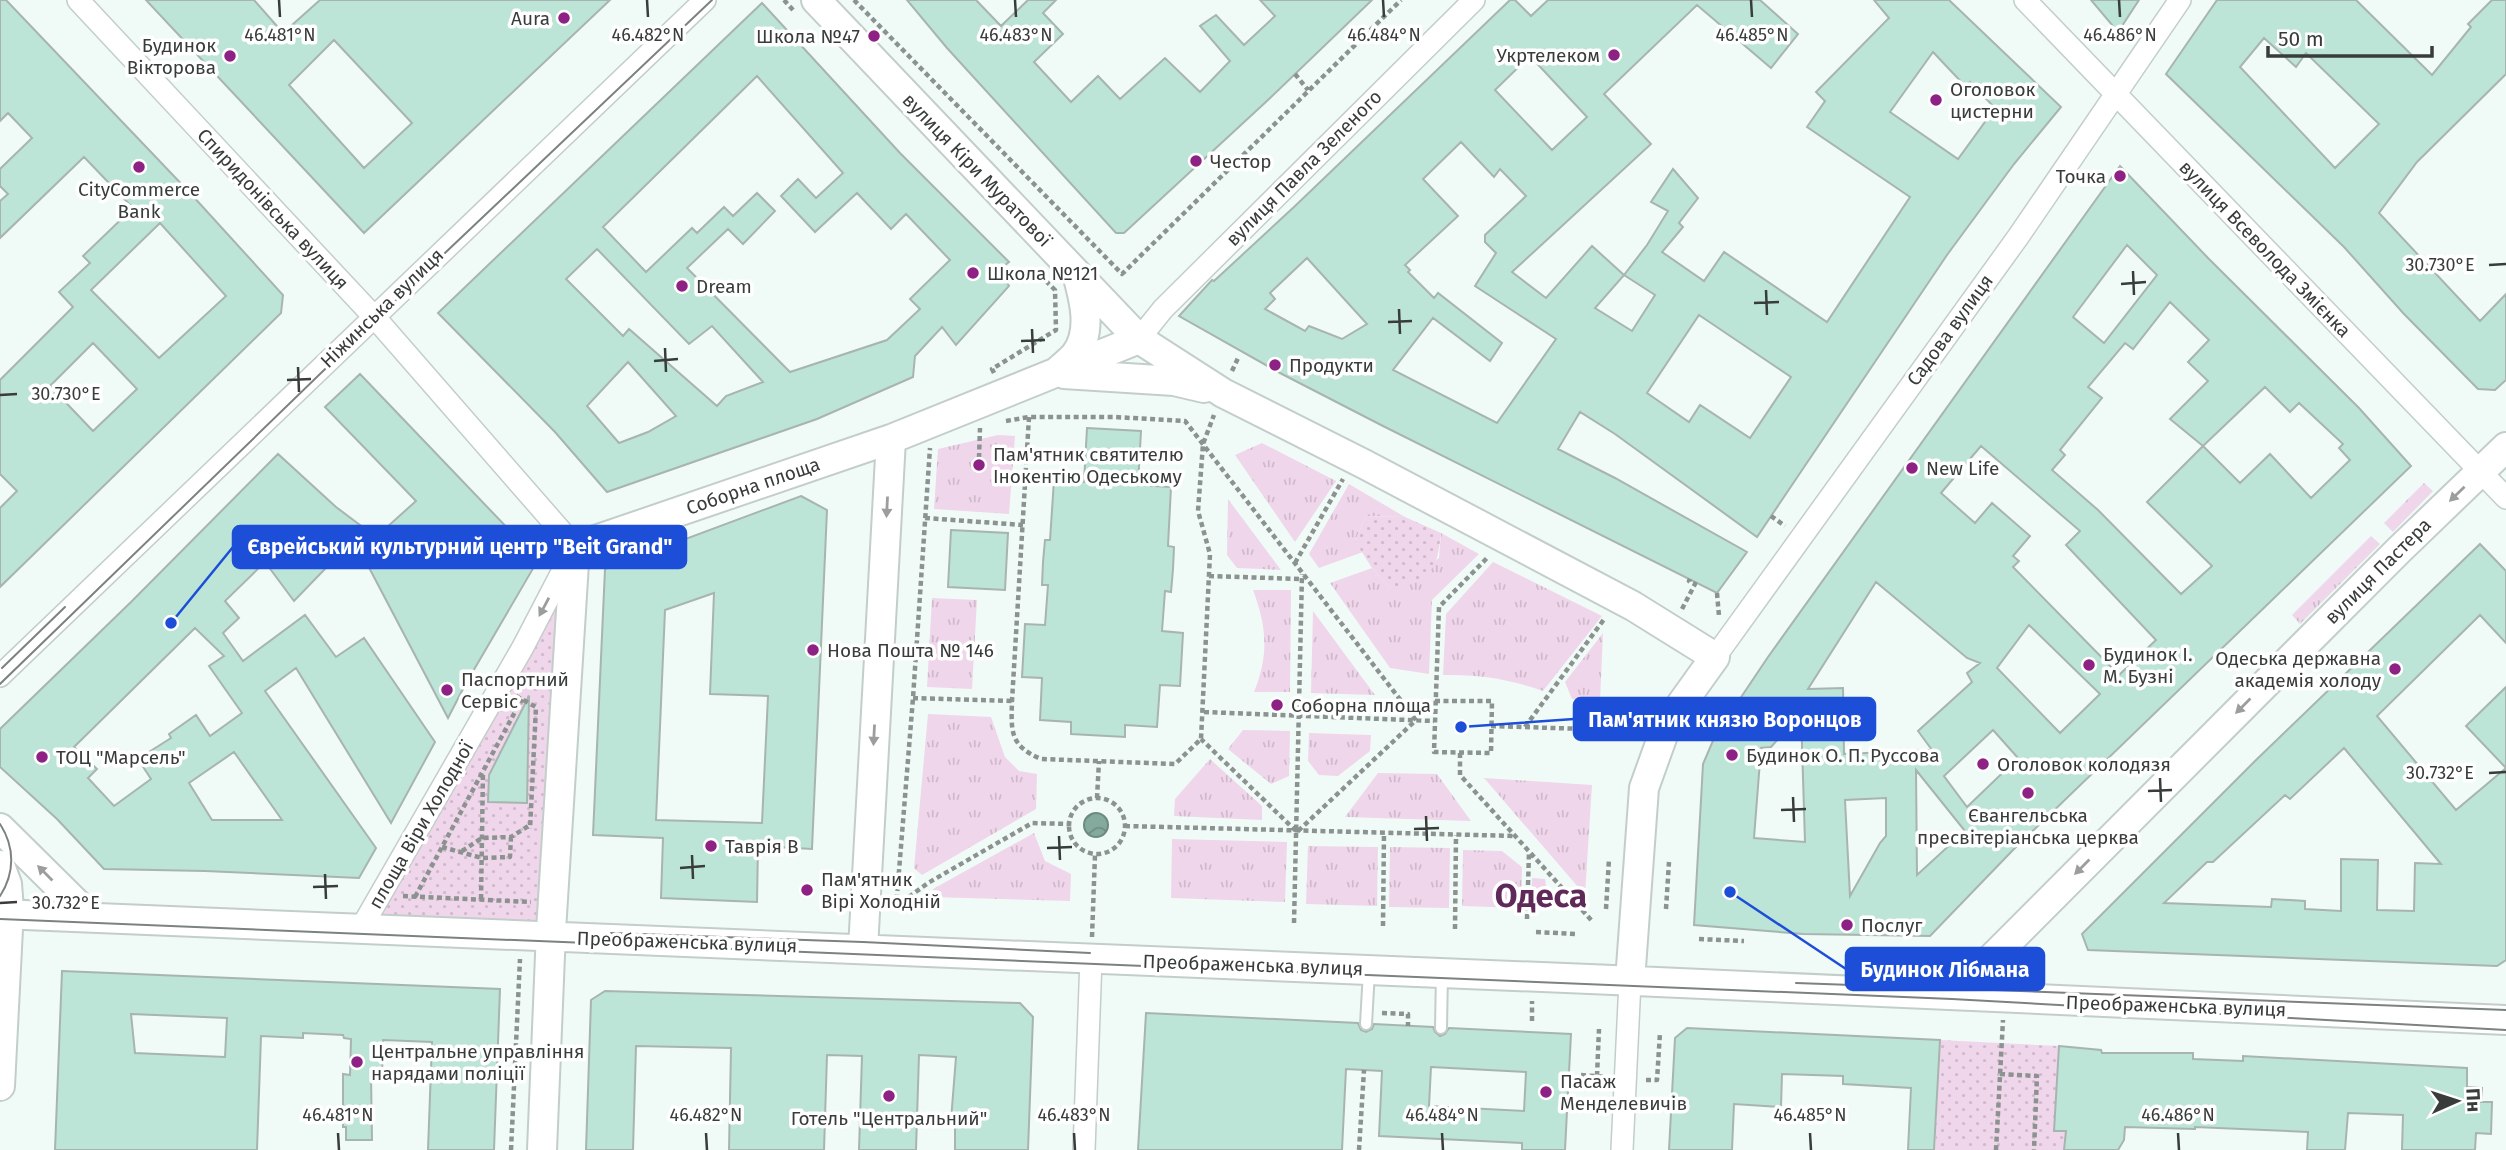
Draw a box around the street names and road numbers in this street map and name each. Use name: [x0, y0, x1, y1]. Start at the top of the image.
street label: вулиця Павла Зеленого: [1221, 85, 1387, 251]
street label: вулиця Кіри Муратової: [898, 89, 1057, 252]
street label: Спиридонівська вулиця: [192, 124, 354, 294]
street label: вулиця Всеволода Змієнка: [2174, 156, 2356, 342]
street label: Ніжинська вулиця: [316, 243, 448, 373]
street label: Садова вулиця: [1902, 270, 1998, 390]
street label: Соборна площа: [683, 452, 823, 520]
street label: вулиця Пастера: [2320, 513, 2436, 629]
street label: площа Віри Холодної: [364, 737, 479, 913]
street label: Преображенська вулиця: [576, 927, 798, 957]
street label: Преображенська вулиця: [1142, 950, 1364, 980]
street label: Преображенська вулиця: [2065, 991, 2287, 1021]

